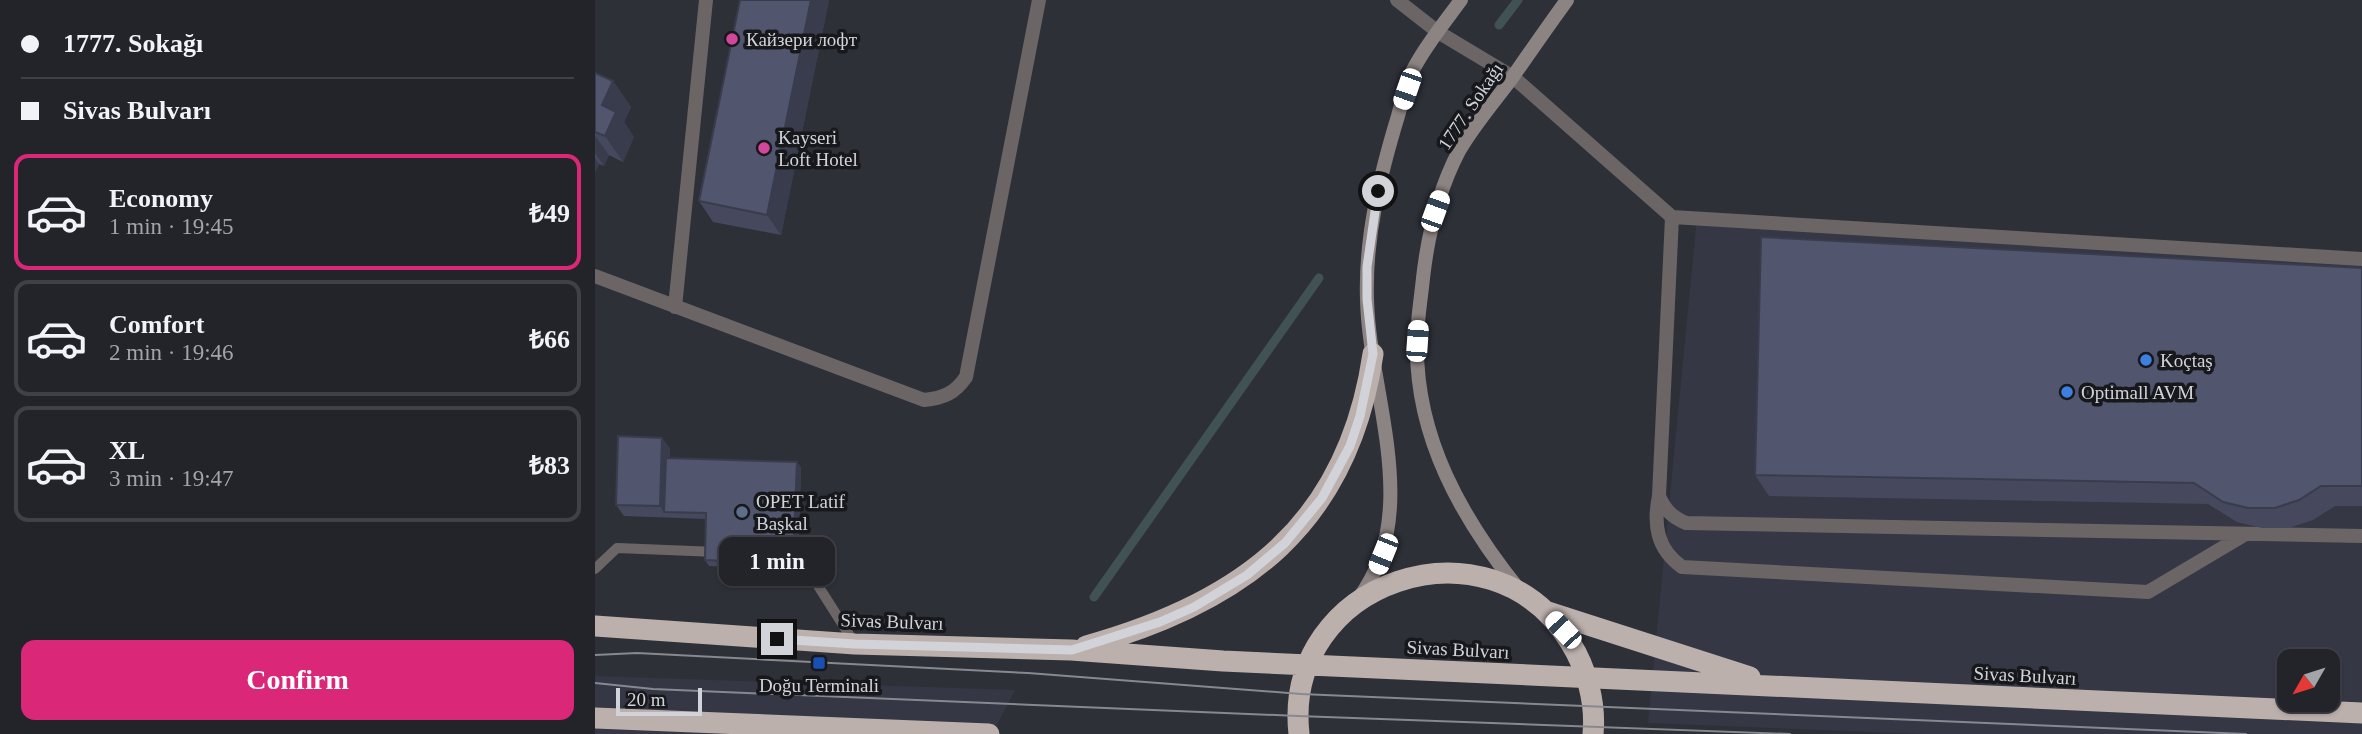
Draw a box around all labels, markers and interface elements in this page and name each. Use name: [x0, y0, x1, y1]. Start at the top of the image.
text: 1777. Sokağı: [63, 29, 203, 58]
place label: Кайзери лофт: [746, 29, 858, 50]
marker: Кайзери лофт: [724, 31, 740, 47]
street label: 1777. Sokağı: [1434, 59, 1507, 154]
car: [1391, 66, 1424, 112]
text: Sivas Bulvarı: [63, 96, 211, 125]
place label: Kayseri Loft Hotel: [778, 127, 858, 170]
marker: Kayseri Loft Hotel: [756, 140, 772, 156]
route start: [1362, 175, 1394, 207]
icon: car: [25, 181, 88, 244]
text: Economy: [109, 184, 213, 213]
car: [1418, 188, 1453, 234]
text: ₺49: [529, 199, 570, 228]
text: 1 min · 19:45: [109, 214, 234, 239]
icon: car: [25, 307, 88, 370]
text: Comfort: [109, 310, 204, 339]
car: [1406, 319, 1429, 363]
text: ₺66: [529, 325, 570, 354]
text: 2 min · 19:46: [109, 340, 234, 365]
place label: Koçtaş: [2160, 350, 2213, 371]
marker: Koçtaş: [2138, 352, 2154, 368]
place label: Optimall AVM: [2081, 382, 2194, 403]
marker: Optimall AVM: [2059, 384, 2075, 400]
icon: car: [25, 433, 88, 496]
text: XL: [109, 436, 145, 465]
text: ₺83: [529, 451, 570, 480]
text: 3 min · 19:47: [109, 466, 234, 491]
place label: OPET Latif Başkal: [756, 491, 846, 534]
marker: OPET Latif Başkal: [734, 504, 750, 520]
car: [1366, 531, 1401, 577]
callout: 1 min: [719, 538, 835, 586]
text: 1 min: [749, 549, 805, 574]
car: [1541, 607, 1586, 653]
street label: Sivas Bulvarı: [840, 609, 944, 634]
route end: [761, 623, 793, 655]
street label: Sivas Bulvarı: [1406, 636, 1510, 663]
button: Confirm: [21, 640, 574, 720]
north arrow: [2277, 649, 2340, 712]
map controls: [2277, 649, 2340, 712]
marker: Doğu Terminali: [811, 655, 827, 671]
street label: Sivas Bulvarı: [1973, 662, 2077, 689]
place label: Doğu Terminali: [759, 675, 879, 696]
scale bar: [616, 685, 702, 717]
text: 20 m: [627, 689, 666, 710]

